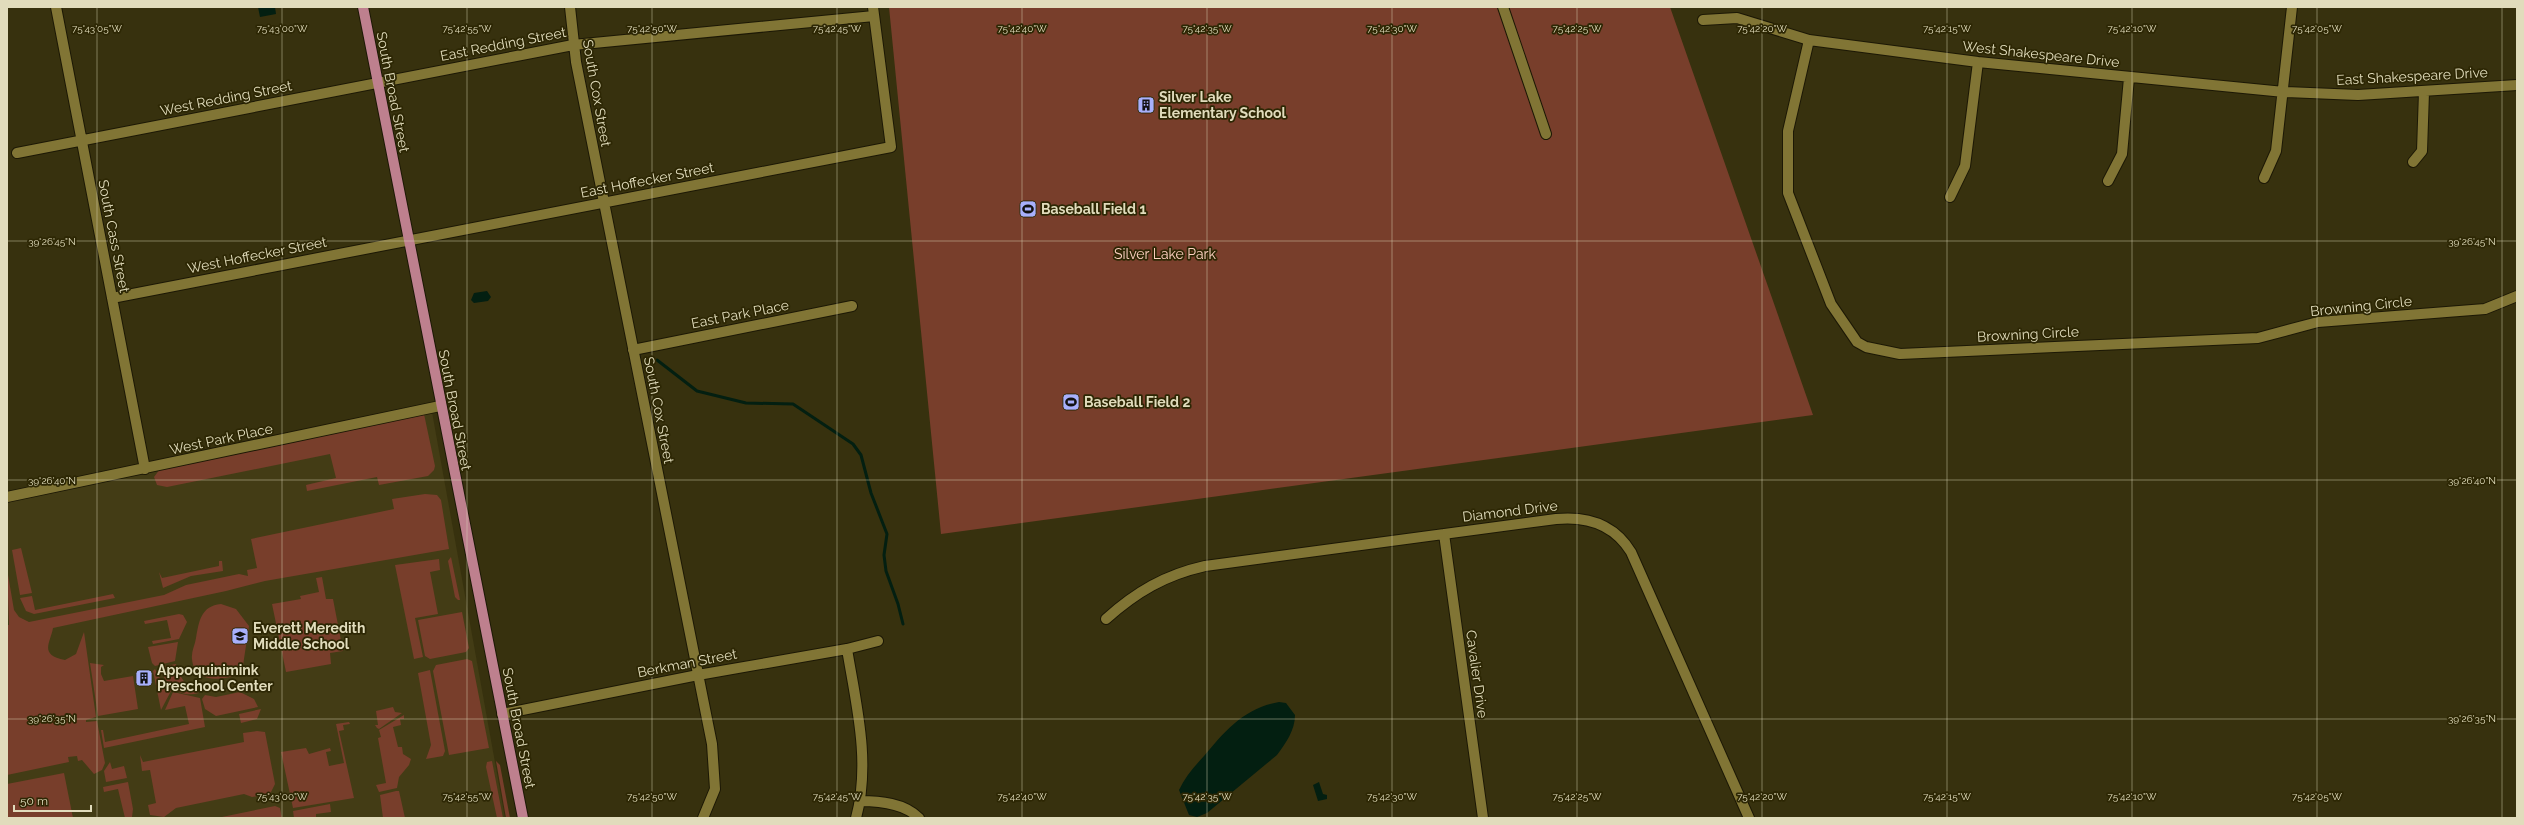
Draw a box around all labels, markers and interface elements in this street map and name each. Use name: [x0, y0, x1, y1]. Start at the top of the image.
text: 75°43'05"W: [72, 23, 123, 34]
text: 75°43'00"W: [257, 23, 308, 34]
text: 75°42'55"W: [442, 23, 492, 34]
text: 75°42'50"W: [627, 23, 677, 34]
text: 75°42'45"W: [813, 23, 862, 34]
text: 75°42'40"W: [997, 23, 1047, 34]
text: 75°42'35"W: [1182, 23, 1232, 34]
text: 75°42'30"W: [1367, 23, 1417, 34]
text: 75°42'25"W: [1552, 23, 1602, 34]
text: 75°42'20"W: [1737, 23, 1787, 34]
text: 75°42'15"W: [1923, 23, 1972, 34]
text: 75°42'10"W: [2108, 23, 2157, 34]
text: 75°42'05"W: [2292, 23, 2343, 34]
street label: East Redding Street: [439, 24, 568, 64]
street label: South Broad Street: [373, 30, 413, 154]
street label: South Cox Street: [580, 38, 614, 148]
street label: West Shakespeare Drive: [1962, 38, 2120, 70]
street label: East Shakespeare Drive: [2336, 64, 2488, 88]
street label: West Redding Street: [159, 77, 293, 119]
place label: Silver Lake Elementary School: [1159, 89, 1287, 121]
building icon: Silver Lake Elementary School: [1136, 95, 1156, 115]
street label: East Hoffecker Street: [579, 159, 715, 201]
street label: South Cass Street: [95, 178, 133, 294]
sports icon: Baseball Field 1: [1018, 199, 1038, 219]
place label: Baseball Field 1: [1041, 201, 1146, 217]
street label: West Hoffecker Street: [186, 234, 328, 276]
text: 39°26'45"N: [28, 236, 76, 247]
text: 39°26'45"N: [2448, 236, 2496, 247]
park label: Silver Lake Park: [1114, 246, 1217, 262]
street label: Browning Circle: [2309, 293, 2413, 319]
street label: East Park Place: [690, 297, 790, 331]
street label: Browning Circle: [1977, 323, 2079, 345]
street label: South Broad Street: [435, 348, 475, 472]
street label: South Cox Street: [641, 355, 677, 465]
sports icon: Baseball Field 2: [1061, 392, 1081, 412]
place label: Baseball Field 2: [1084, 394, 1190, 410]
street label: West Park Place: [168, 420, 274, 458]
text: 39°26'40"N: [28, 475, 76, 486]
text: 39°26'40"N: [2448, 475, 2496, 486]
street label: Diamond Drive: [1462, 497, 1558, 525]
place label: Everett Meredith Middle School: [253, 620, 365, 652]
school or university icon: Everett Meredith Middle School: [230, 626, 250, 646]
street label: Cavalier Drive: [1463, 629, 1491, 719]
street label: Berkman Street: [636, 645, 738, 680]
place label: Appoquinimink Preschool Center: [157, 662, 273, 694]
street label: South Broad Street: [499, 666, 539, 790]
building icon: Appoquinimink Preschool Center: [134, 668, 154, 688]
text: 39°26'35"N: [28, 713, 76, 724]
text: 39°26'35"N: [2448, 713, 2496, 724]
scale bar: [14, 787, 91, 813]
text: 75°43'00"W: [257, 791, 308, 802]
text: 75°42'55"W: [442, 791, 492, 802]
text: 75°42'50"W: [627, 791, 677, 802]
text: 75°42'45"W: [813, 791, 862, 802]
text: 75°42'40"W: [997, 791, 1047, 802]
text: 75°42'35"W: [1182, 791, 1232, 802]
text: 75°42'30"W: [1367, 791, 1417, 802]
text: 75°42'25"W: [1552, 791, 1602, 802]
text: 75°42'20"W: [1737, 791, 1787, 802]
text: 75°42'15"W: [1923, 791, 1972, 802]
text: 75°42'10"W: [2108, 791, 2157, 802]
text: 75°42'05"W: [2292, 791, 2343, 802]
text: 50 m: [20, 794, 48, 808]

